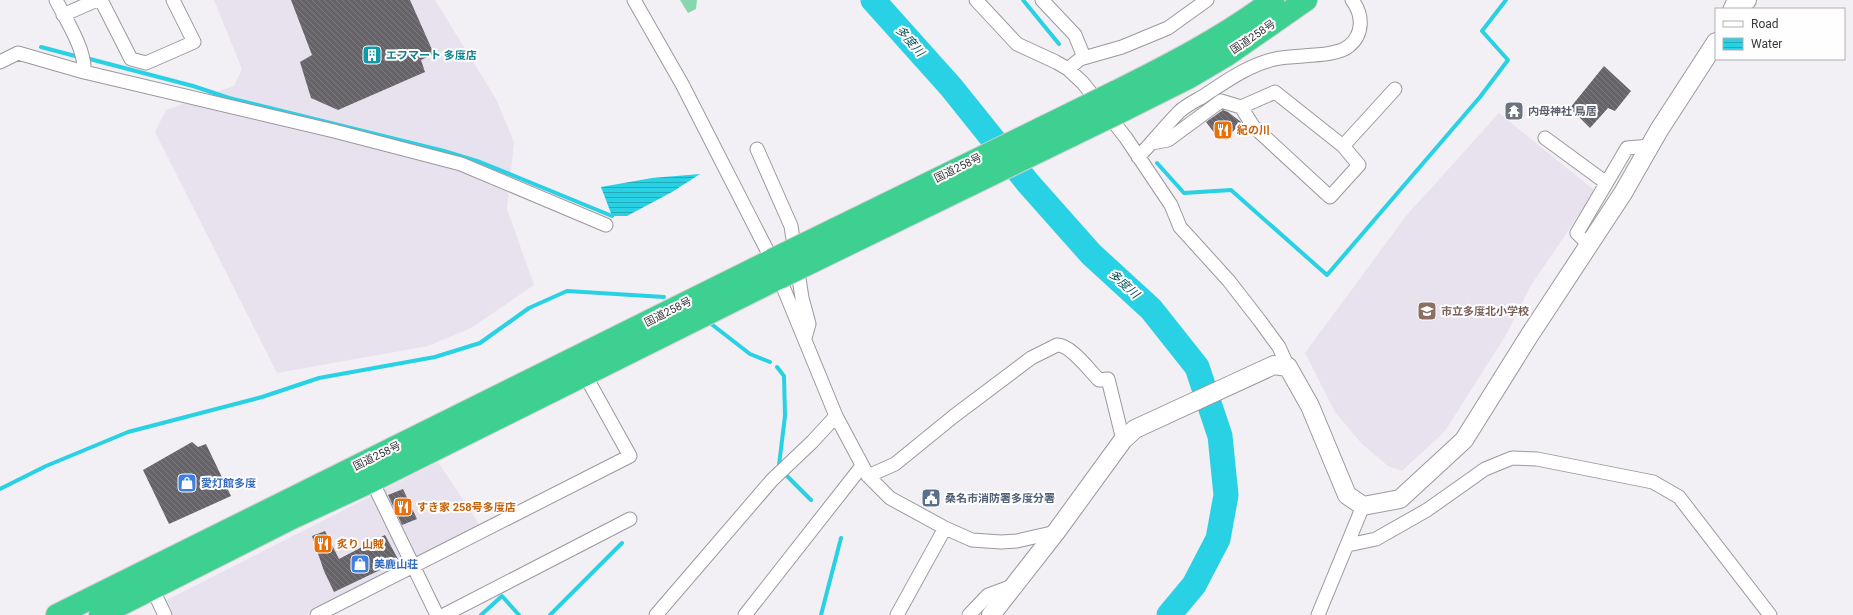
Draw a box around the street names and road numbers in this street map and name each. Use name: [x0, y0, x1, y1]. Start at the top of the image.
street label: 国道258号: [1228, 17, 1278, 57]
street label: 国道258号: [932, 151, 984, 185]
street label: 国道258号: [642, 295, 694, 329]
street label: 国道258号: [351, 439, 403, 473]

